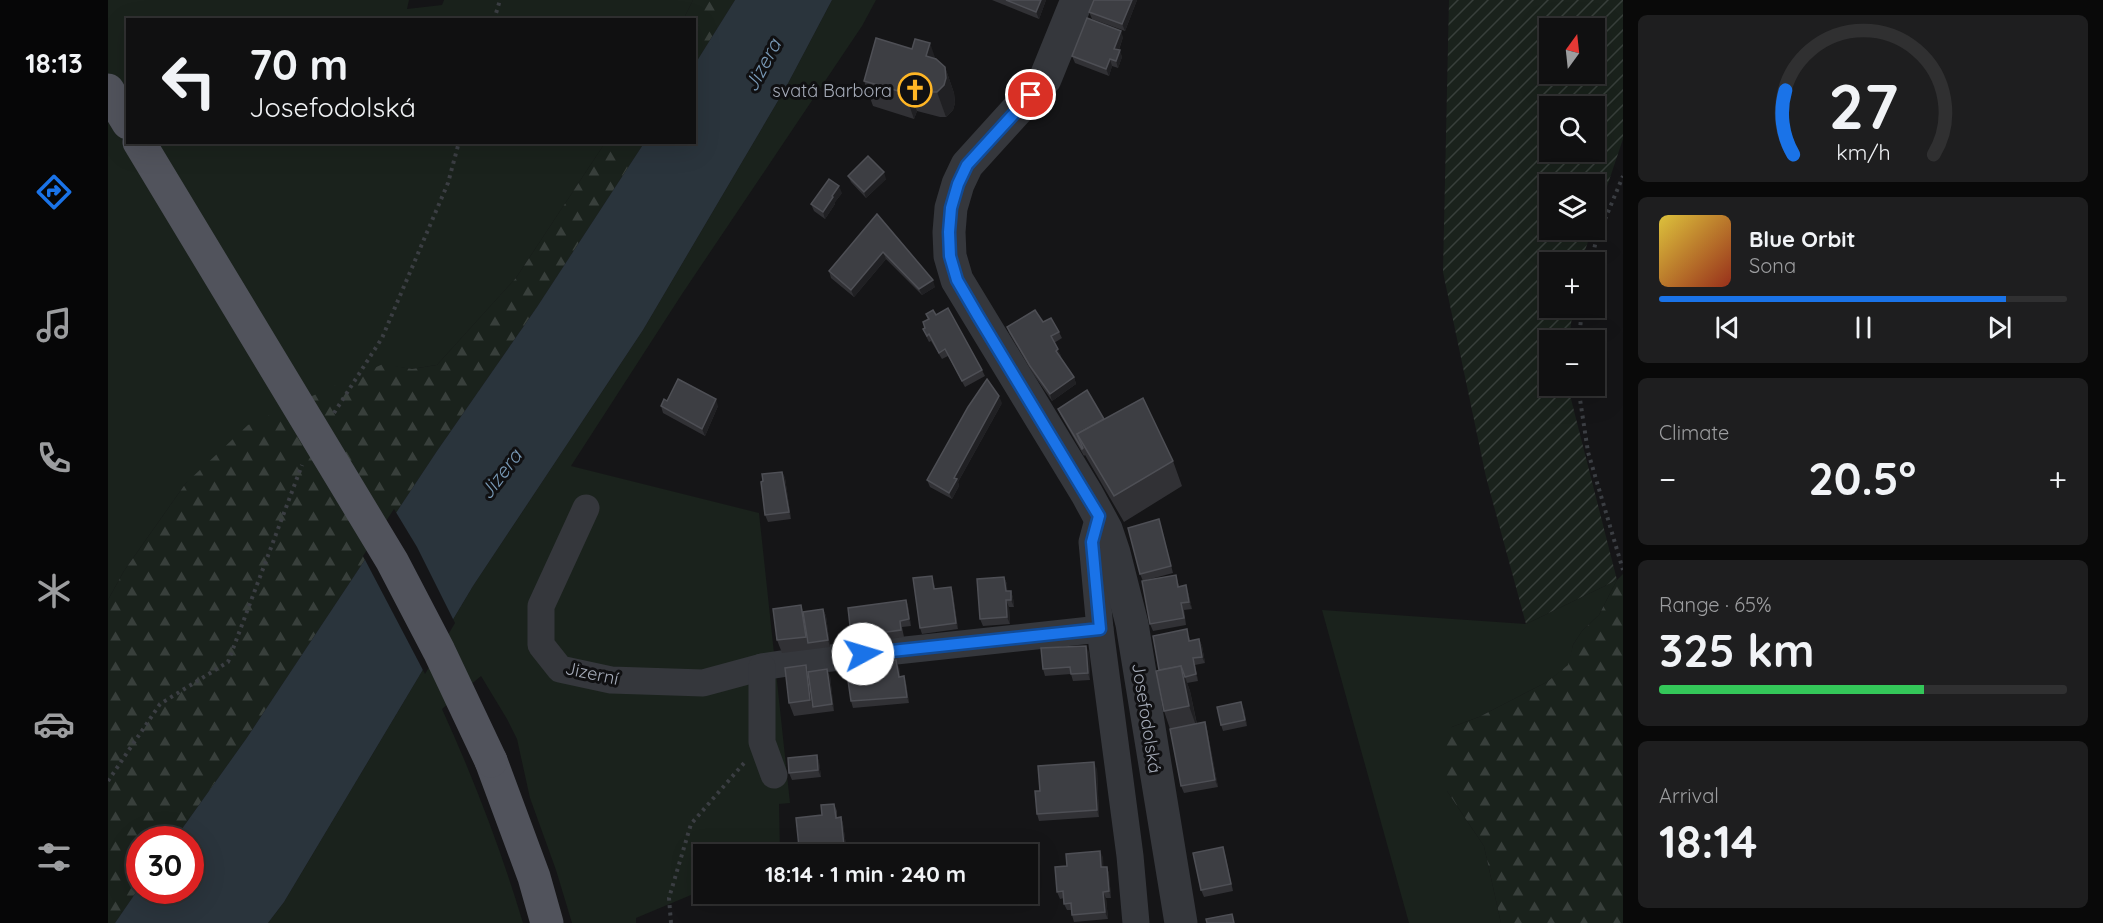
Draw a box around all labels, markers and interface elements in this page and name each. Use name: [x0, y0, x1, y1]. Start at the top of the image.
north arrow: [1539, 18, 1605, 84]
map controls: [1539, 18, 1605, 396]
water label: Jizera: [738, 33, 787, 96]
text: 70 m: [249, 38, 348, 91]
icon: left: [150, 42, 228, 120]
text: 18:13: [25, 46, 83, 80]
text: 27: [1828, 67, 1898, 145]
pin: [1005, 69, 1056, 120]
church icon: svatá Barbora: [897, 72, 933, 108]
icon: arrive: [1014, 78, 1047, 111]
place label: svatá Barbora: [772, 79, 892, 102]
text: Josefodolská: [249, 90, 416, 124]
button: search: [1539, 96, 1605, 162]
text: km/h: [1836, 140, 1890, 166]
icon: directions: [33, 171, 75, 213]
button: layers: [1539, 174, 1605, 240]
text: Blue Orbit: [1749, 225, 1855, 253]
button: +: [1539, 252, 1605, 318]
text: Sona: [1749, 253, 1796, 278]
icon: music: [33, 304, 75, 346]
icon: previous: [1711, 311, 1744, 344]
icon: pause: [1847, 311, 1880, 344]
icon: next: [1983, 311, 2016, 344]
button: −: [1539, 330, 1605, 396]
text: Climate: [1659, 420, 1729, 445]
icon: phone: [33, 437, 75, 479]
water label: Jizera: [473, 443, 528, 504]
text: 20.5°: [1808, 450, 1916, 506]
text: −: [1659, 458, 1676, 499]
text: +: [2048, 458, 2067, 499]
icon: climate: [33, 570, 75, 612]
text: Range · 65%: [1659, 592, 1772, 617]
position arrow: [831, 622, 895, 686]
text: 325 km: [1659, 622, 1814, 678]
street label: Jizerní: [563, 656, 621, 690]
street label: Josefodolská: [1127, 661, 1167, 775]
icon: car: [33, 703, 75, 745]
text: Arrival: [1659, 783, 1719, 808]
text: 18:14: [1659, 813, 1757, 869]
speed limit sign: 30: [126, 826, 204, 904]
icon: filters: [33, 836, 75, 878]
text: 18:14 · 1 min · 240 m: [765, 860, 966, 888]

